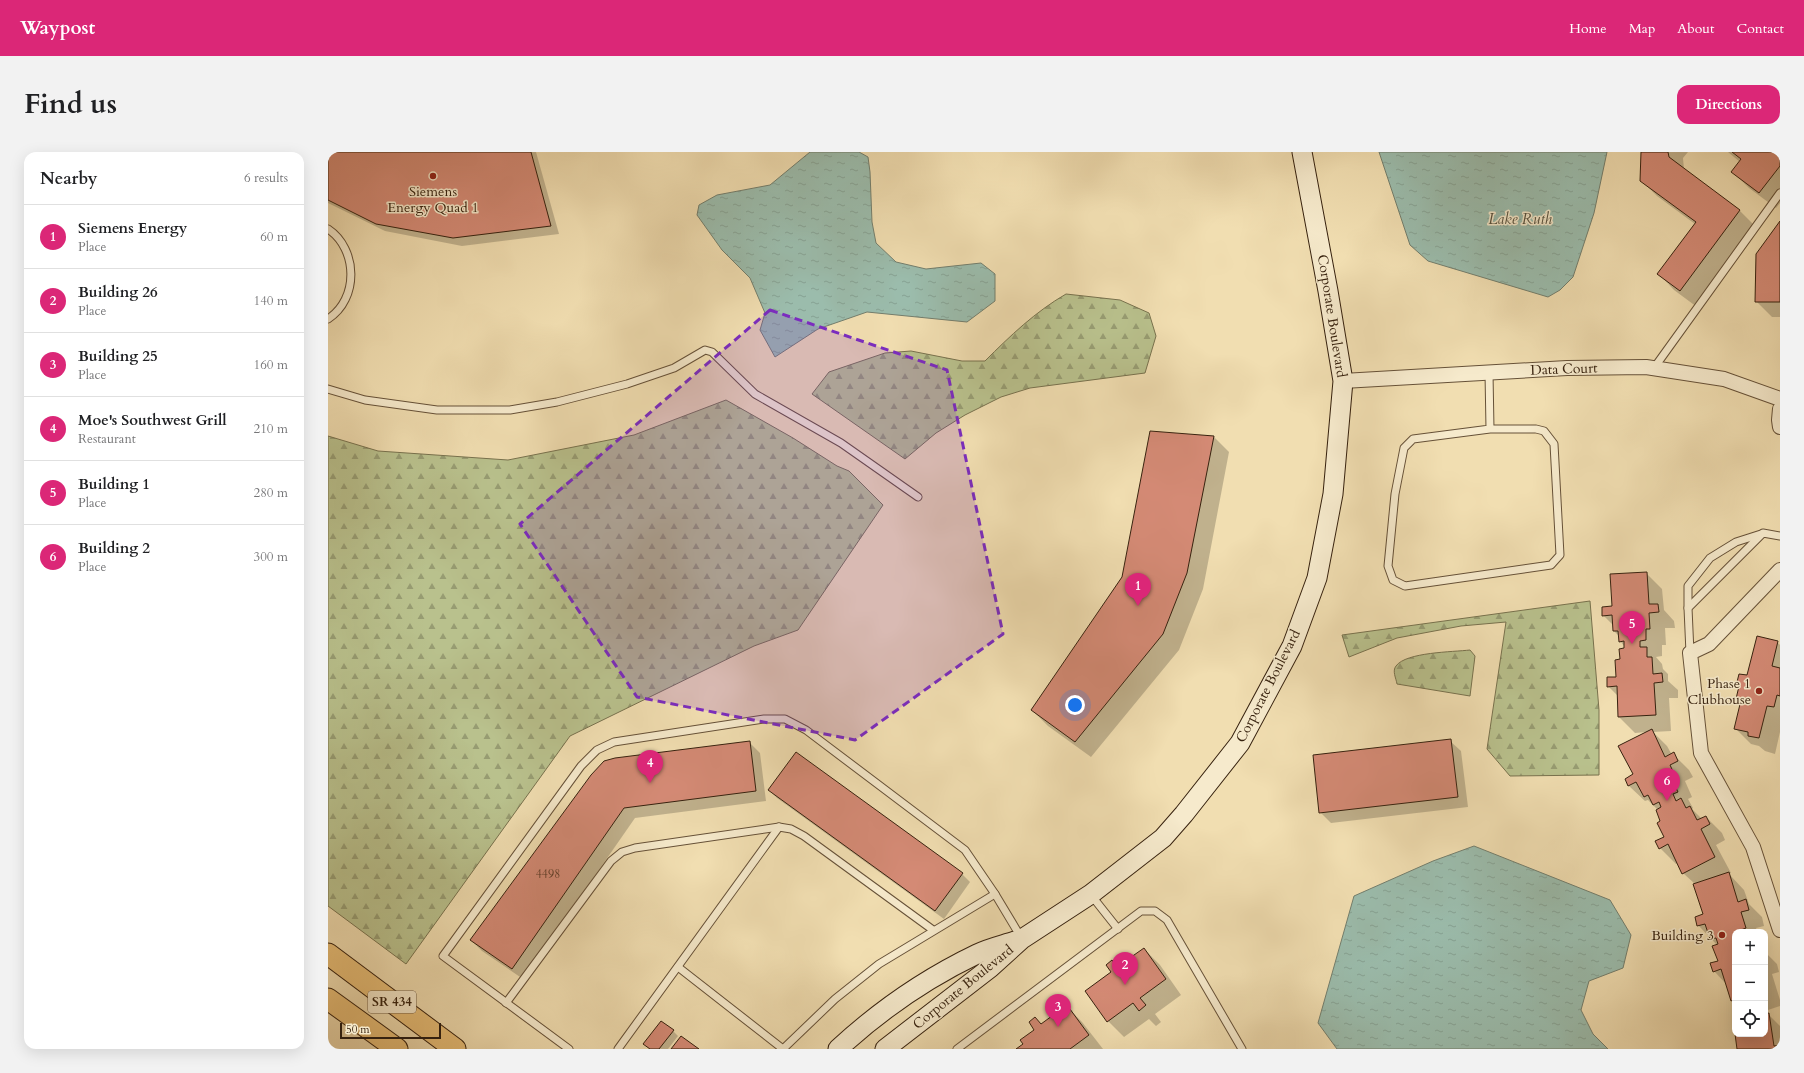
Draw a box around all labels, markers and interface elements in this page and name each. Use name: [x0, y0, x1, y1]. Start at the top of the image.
text: Waypost: [20, 15, 95, 41]
text: Home: [1569, 19, 1607, 38]
text: Map: [1629, 19, 1655, 38]
text: About: [1677, 19, 1714, 38]
text: Contact: [1736, 19, 1784, 38]
text: Find us: [24, 85, 117, 123]
button: Directions: [1677, 85, 1780, 124]
text: Nearby: [40, 167, 97, 190]
text: 6 results: [244, 169, 288, 187]
marker: Siemens Energy Quad 1: [428, 171, 438, 181]
place label: Siemens Energy Quad 1: [387, 182, 479, 217]
water label: Lake Ruth: [1488, 209, 1553, 229]
text: Siemens Energy: [78, 218, 187, 238]
text: 1: [50, 228, 56, 246]
text: 60 m: [260, 228, 288, 246]
text: Place: [78, 238, 106, 256]
street label: Corporate Boulevard: [1313, 253, 1351, 379]
text: Building 26: [78, 282, 158, 302]
text: 2: [50, 292, 56, 310]
text: 140 m: [254, 292, 288, 310]
text: Place: [78, 302, 106, 320]
text: Building 25: [78, 346, 158, 366]
text: 3: [50, 356, 56, 374]
text: 160 m: [254, 356, 288, 374]
street label: Data Court: [1530, 358, 1598, 380]
text: Place: [78, 366, 106, 384]
text: Moe's Southwest Grill: [78, 410, 227, 430]
text: 4: [50, 420, 56, 438]
text: 210 m: [254, 420, 288, 438]
text: Restaurant: [78, 430, 136, 448]
text: Building 1: [78, 474, 150, 494]
text: 5: [50, 484, 56, 502]
text: 280 m: [254, 484, 288, 502]
text: Place: [78, 494, 106, 512]
text: Building 2: [78, 538, 150, 558]
text: 6: [50, 548, 56, 566]
text: 300 m: [254, 548, 288, 566]
text: Place: [78, 558, 106, 576]
pin: 1: [1125, 573, 1151, 606]
pin: 5: [1619, 611, 1645, 644]
street label: Corporate Boulevard: [1231, 626, 1305, 746]
place label: Phase 1 Clubhouse: [1688, 674, 1751, 709]
marker: Phase 1 Clubhouse: [1754, 686, 1764, 696]
your location: [1065, 695, 1085, 715]
pin: 4: [637, 750, 663, 783]
pin: 6: [1654, 768, 1680, 801]
house number: 4498: [536, 866, 560, 882]
place label: Building 3: [1651, 926, 1714, 945]
map controls: [1732, 929, 1768, 1037]
button: +: [1732, 929, 1768, 965]
marker: Building 3: [1717, 930, 1727, 940]
street label: Corporate Boulevard: [909, 940, 1018, 1034]
pin: 2: [1112, 952, 1138, 985]
button: −: [1732, 965, 1768, 1001]
road number: SR 434: [368, 991, 416, 1013]
pin: 3: [1045, 994, 1071, 1027]
button: locate: [1732, 1001, 1768, 1037]
scale bar: [340, 1021, 441, 1040]
text: 50 m: [346, 1022, 370, 1037]

